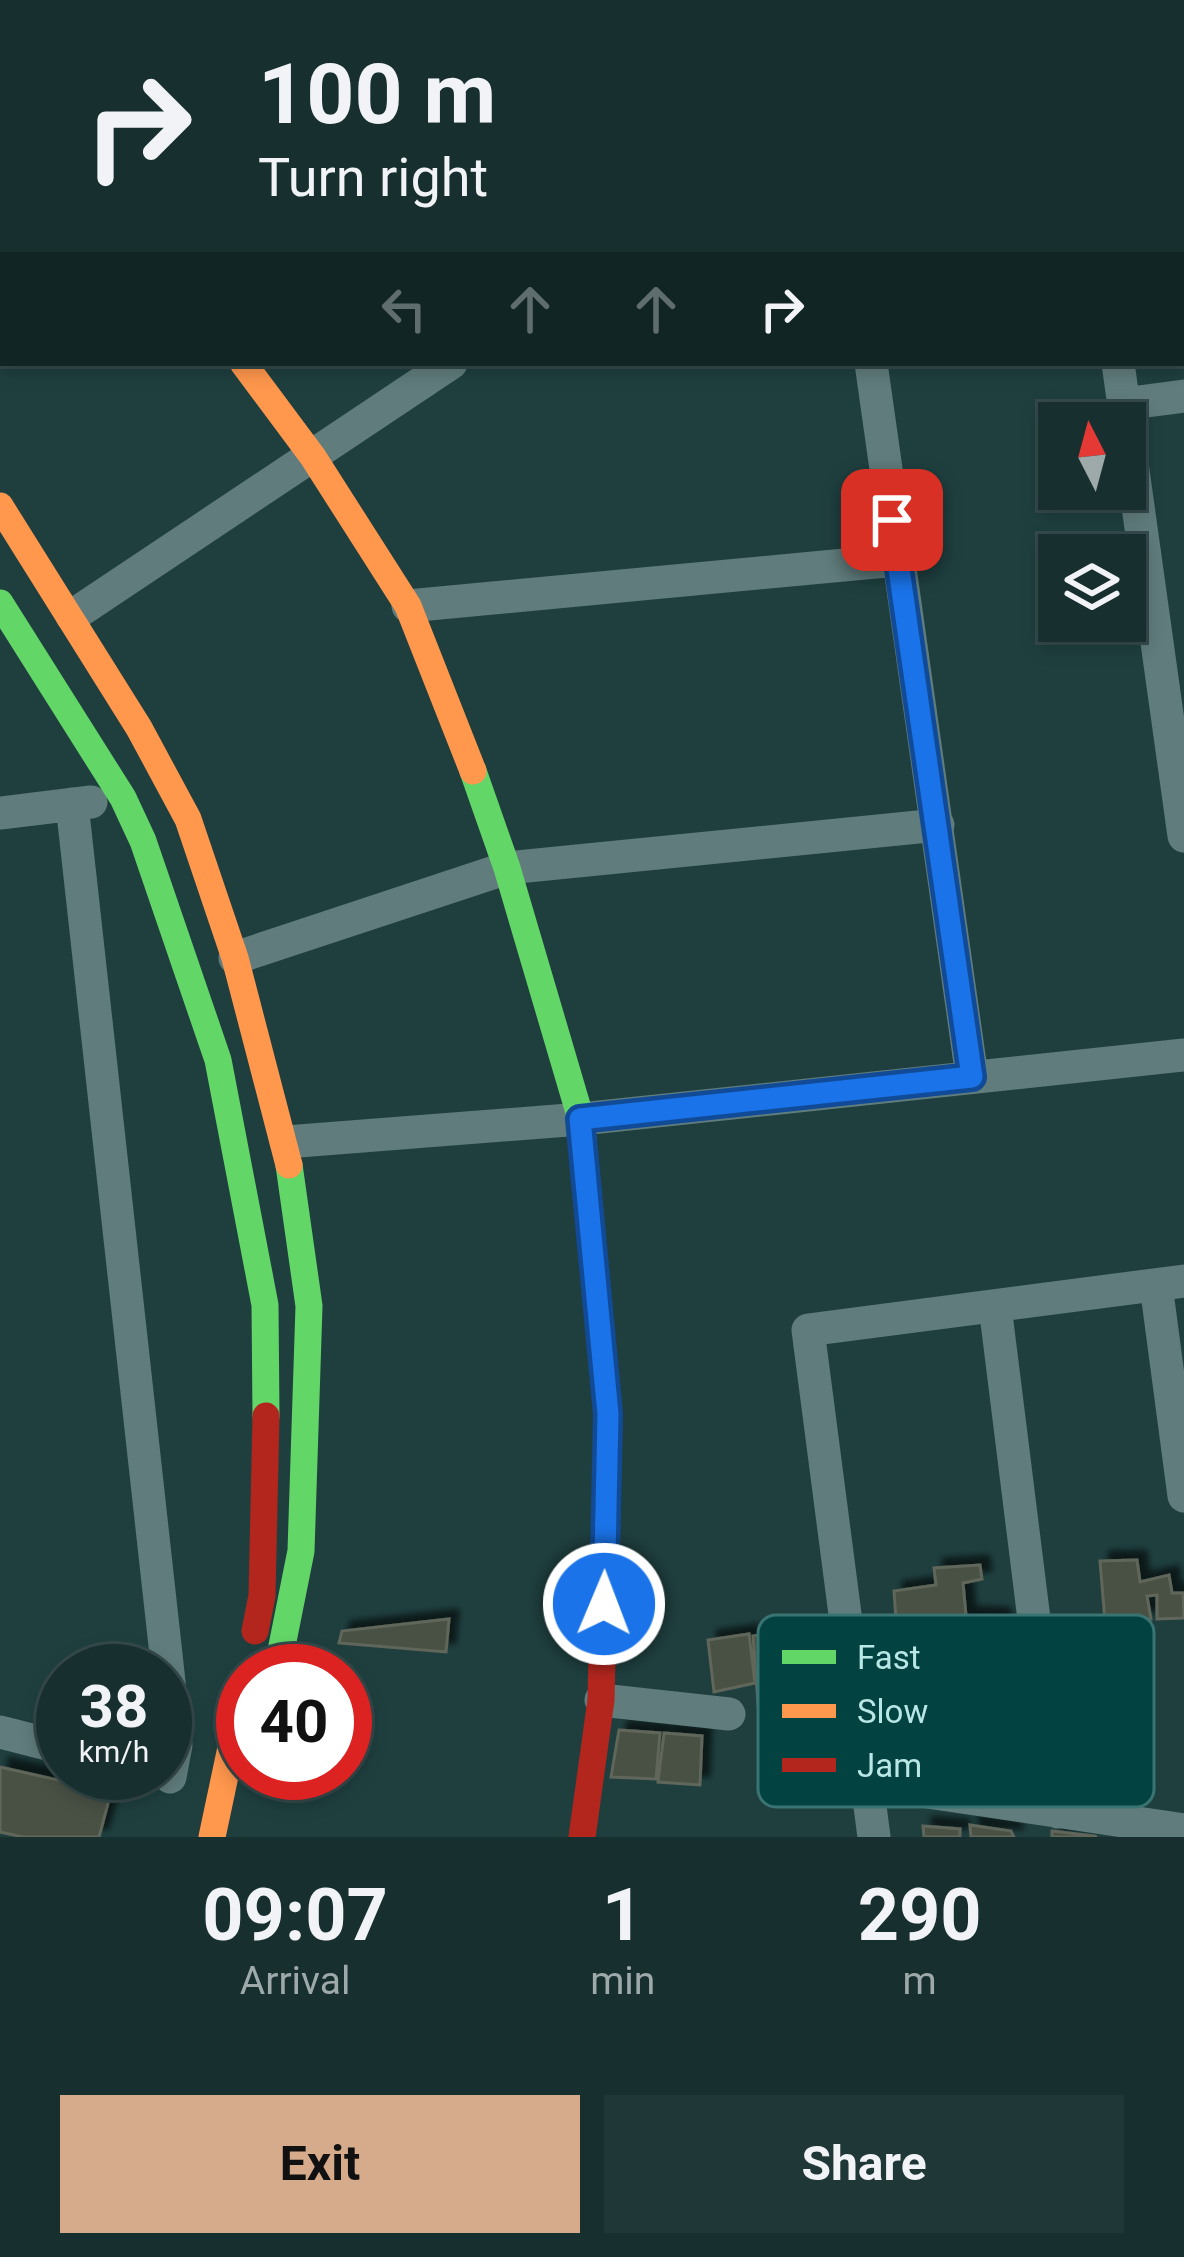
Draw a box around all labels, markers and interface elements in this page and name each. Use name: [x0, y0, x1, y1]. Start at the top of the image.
text: 100 m: [258, 45, 496, 144]
icon: right: [60, 48, 216, 204]
text: Turn right: [258, 146, 488, 209]
icon: left: [371, 276, 437, 342]
icon: ahead: [497, 276, 563, 342]
icon: ahead: [623, 276, 689, 342]
icon: right: [749, 276, 815, 342]
north arrow: [1038, 402, 1146, 510]
map controls: [1038, 402, 1146, 642]
pin: [841, 469, 943, 571]
icon: arrive: [859, 487, 925, 553]
button: layers: [1038, 534, 1146, 642]
position arrow: [541, 1541, 667, 1667]
legend: [758, 1615, 1154, 1807]
text: Fast: [857, 1638, 920, 1677]
speed limit sign: 40: [216, 1644, 372, 1800]
text: 38: [80, 1671, 148, 1742]
text: Slow: [857, 1692, 928, 1731]
text: km/h: [79, 1734, 149, 1769]
text: Jam: [857, 1746, 922, 1785]
text: 09:07: [202, 1873, 388, 1958]
text: 1: [602, 1873, 643, 1958]
text: 290: [858, 1873, 982, 1958]
text: Arrival: [240, 1958, 350, 2004]
text: min: [590, 1958, 655, 2004]
text: m: [903, 1958, 937, 2004]
button: Exit: [60, 2095, 580, 2233]
button: Share: [604, 2095, 1124, 2233]

